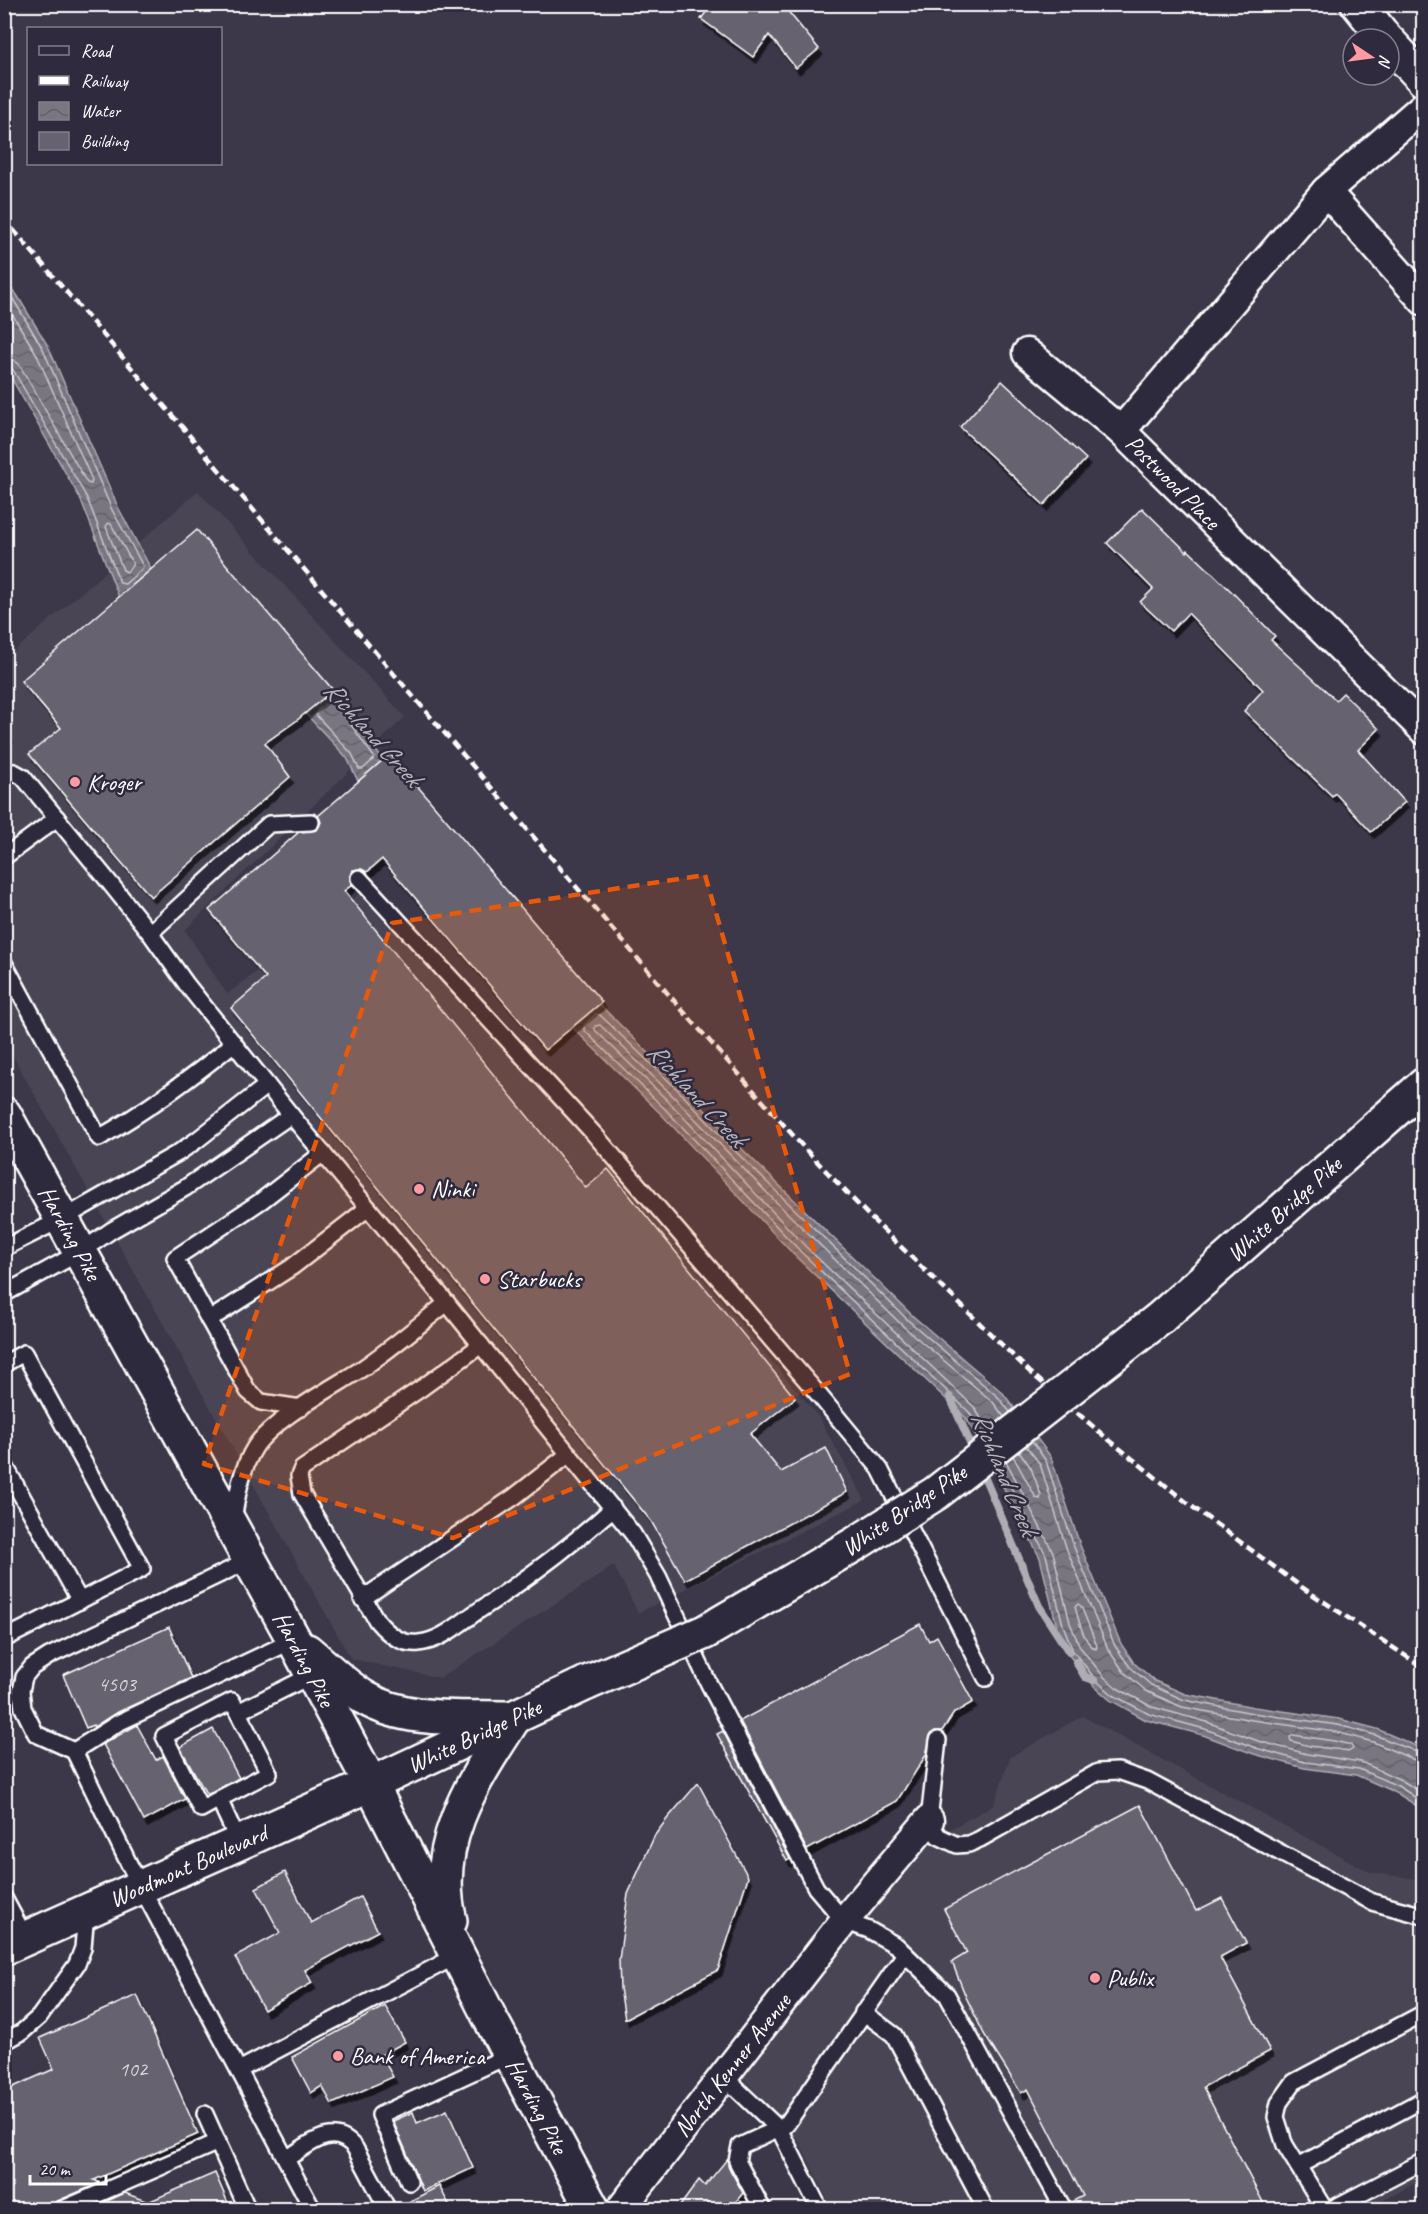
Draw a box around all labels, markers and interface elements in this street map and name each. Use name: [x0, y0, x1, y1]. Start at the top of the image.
legend: [27, 27, 222, 165]
north arrow: [1341, 27, 1401, 87]
text: Road: [81, 40, 114, 62]
text: N: [1373, 53, 1395, 70]
text: Railway: [81, 70, 129, 92]
text: Water: [81, 100, 122, 122]
text: Building: [81, 130, 130, 152]
street label: Postwood Place: [1119, 428, 1228, 537]
water label: Richland Creek: [317, 674, 432, 796]
place label: Kroger: [87, 767, 143, 797]
marker: Kroger: [68, 775, 82, 789]
water label: Richland Creek: [640, 1035, 756, 1157]
street label: White Bridge Pike: [1220, 1148, 1349, 1268]
place label: Ninki: [431, 1174, 477, 1204]
street label: Harding Pike: [32, 1180, 109, 1288]
marker: Ninki: [412, 1182, 426, 1196]
place label: Starbucks: [497, 1264, 583, 1294]
marker: Starbucks: [478, 1272, 492, 1286]
water label: Richland Creek: [964, 1406, 1047, 1544]
street label: White Bridge Pike: [836, 1456, 974, 1563]
street label: Harding Pike: [266, 1606, 343, 1714]
house number: 4503: [98, 1671, 137, 1697]
street label: White Bridge Pike: [402, 1691, 548, 1780]
street label: Woodmont Boulevard: [104, 1816, 275, 1914]
place label: Publix: [1107, 1963, 1155, 1993]
marker: Publix: [1088, 1971, 1102, 1985]
street label: North Kenner Avenue: [667, 1985, 799, 2143]
place label: Bank of America: [350, 2041, 486, 2071]
marker: Bank of America: [331, 2049, 345, 2063]
street label: Harding Pike: [499, 2053, 576, 2161]
house number: 102: [119, 2056, 149, 2082]
scale bar: [30, 2148, 106, 2186]
text: 20 m: [39, 2158, 72, 2180]

